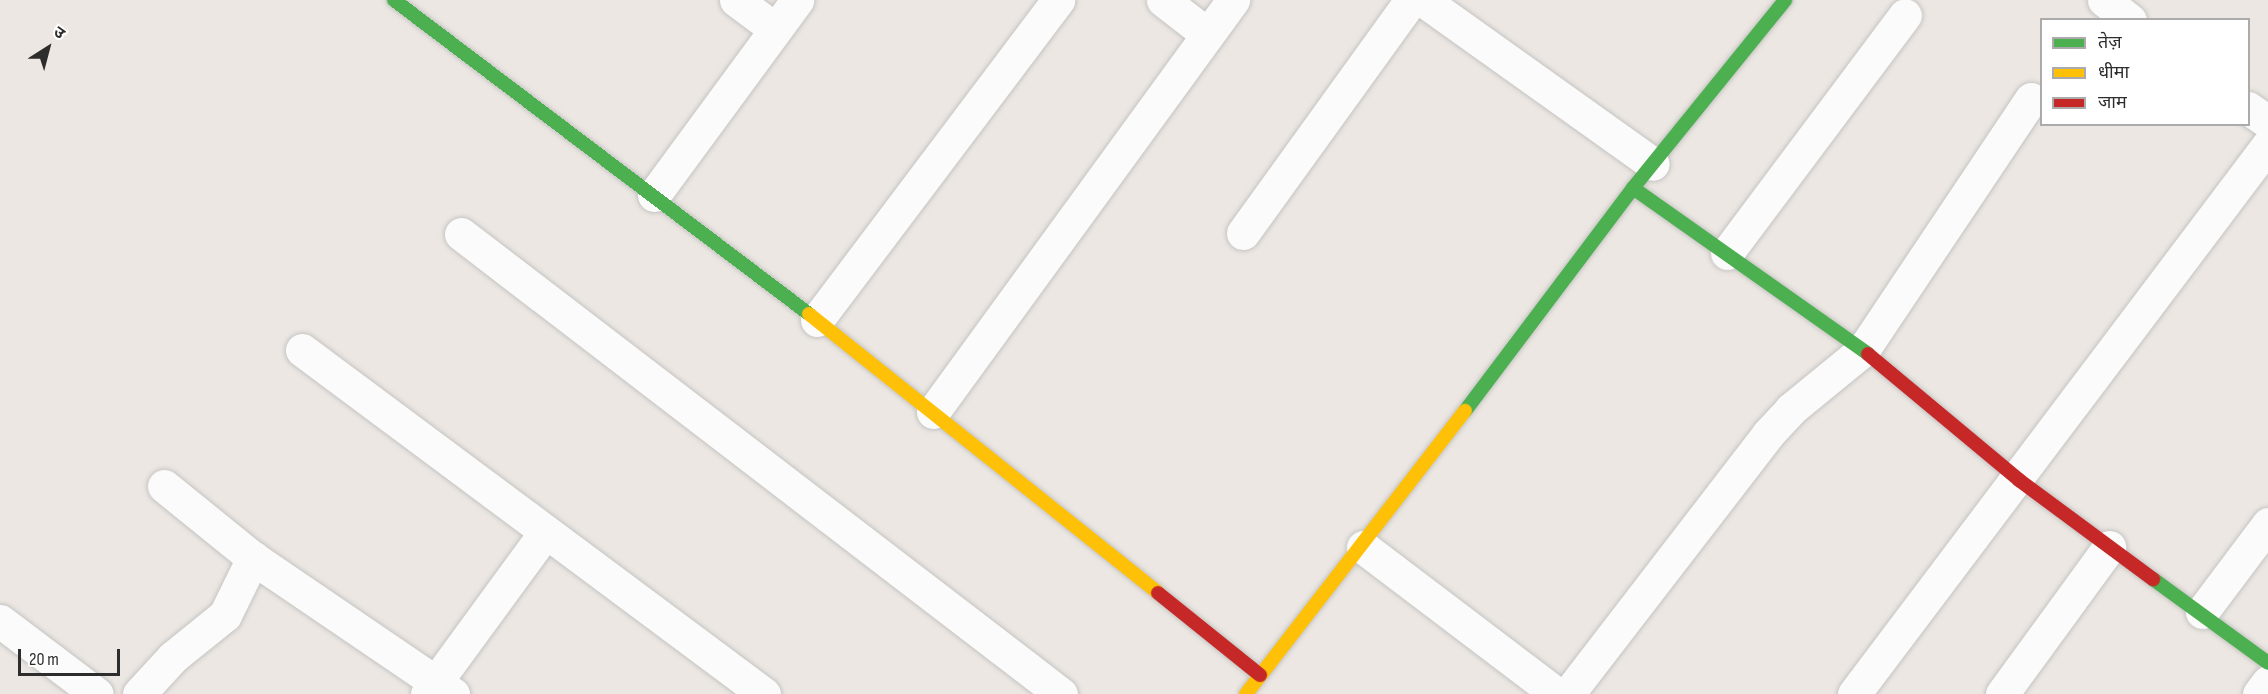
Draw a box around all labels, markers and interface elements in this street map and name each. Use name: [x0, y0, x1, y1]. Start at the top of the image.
north arrow: [18, 18, 78, 78]
legend: [2040, 18, 2250, 126]
text: उ: [49, 23, 68, 43]
text: तेज़: [2098, 32, 2122, 53]
text: धीमा: [2098, 62, 2129, 83]
text: जाम: [2098, 92, 2127, 113]
scale bar: [21, 637, 123, 675]
text: 20 m: [29, 649, 59, 670]

